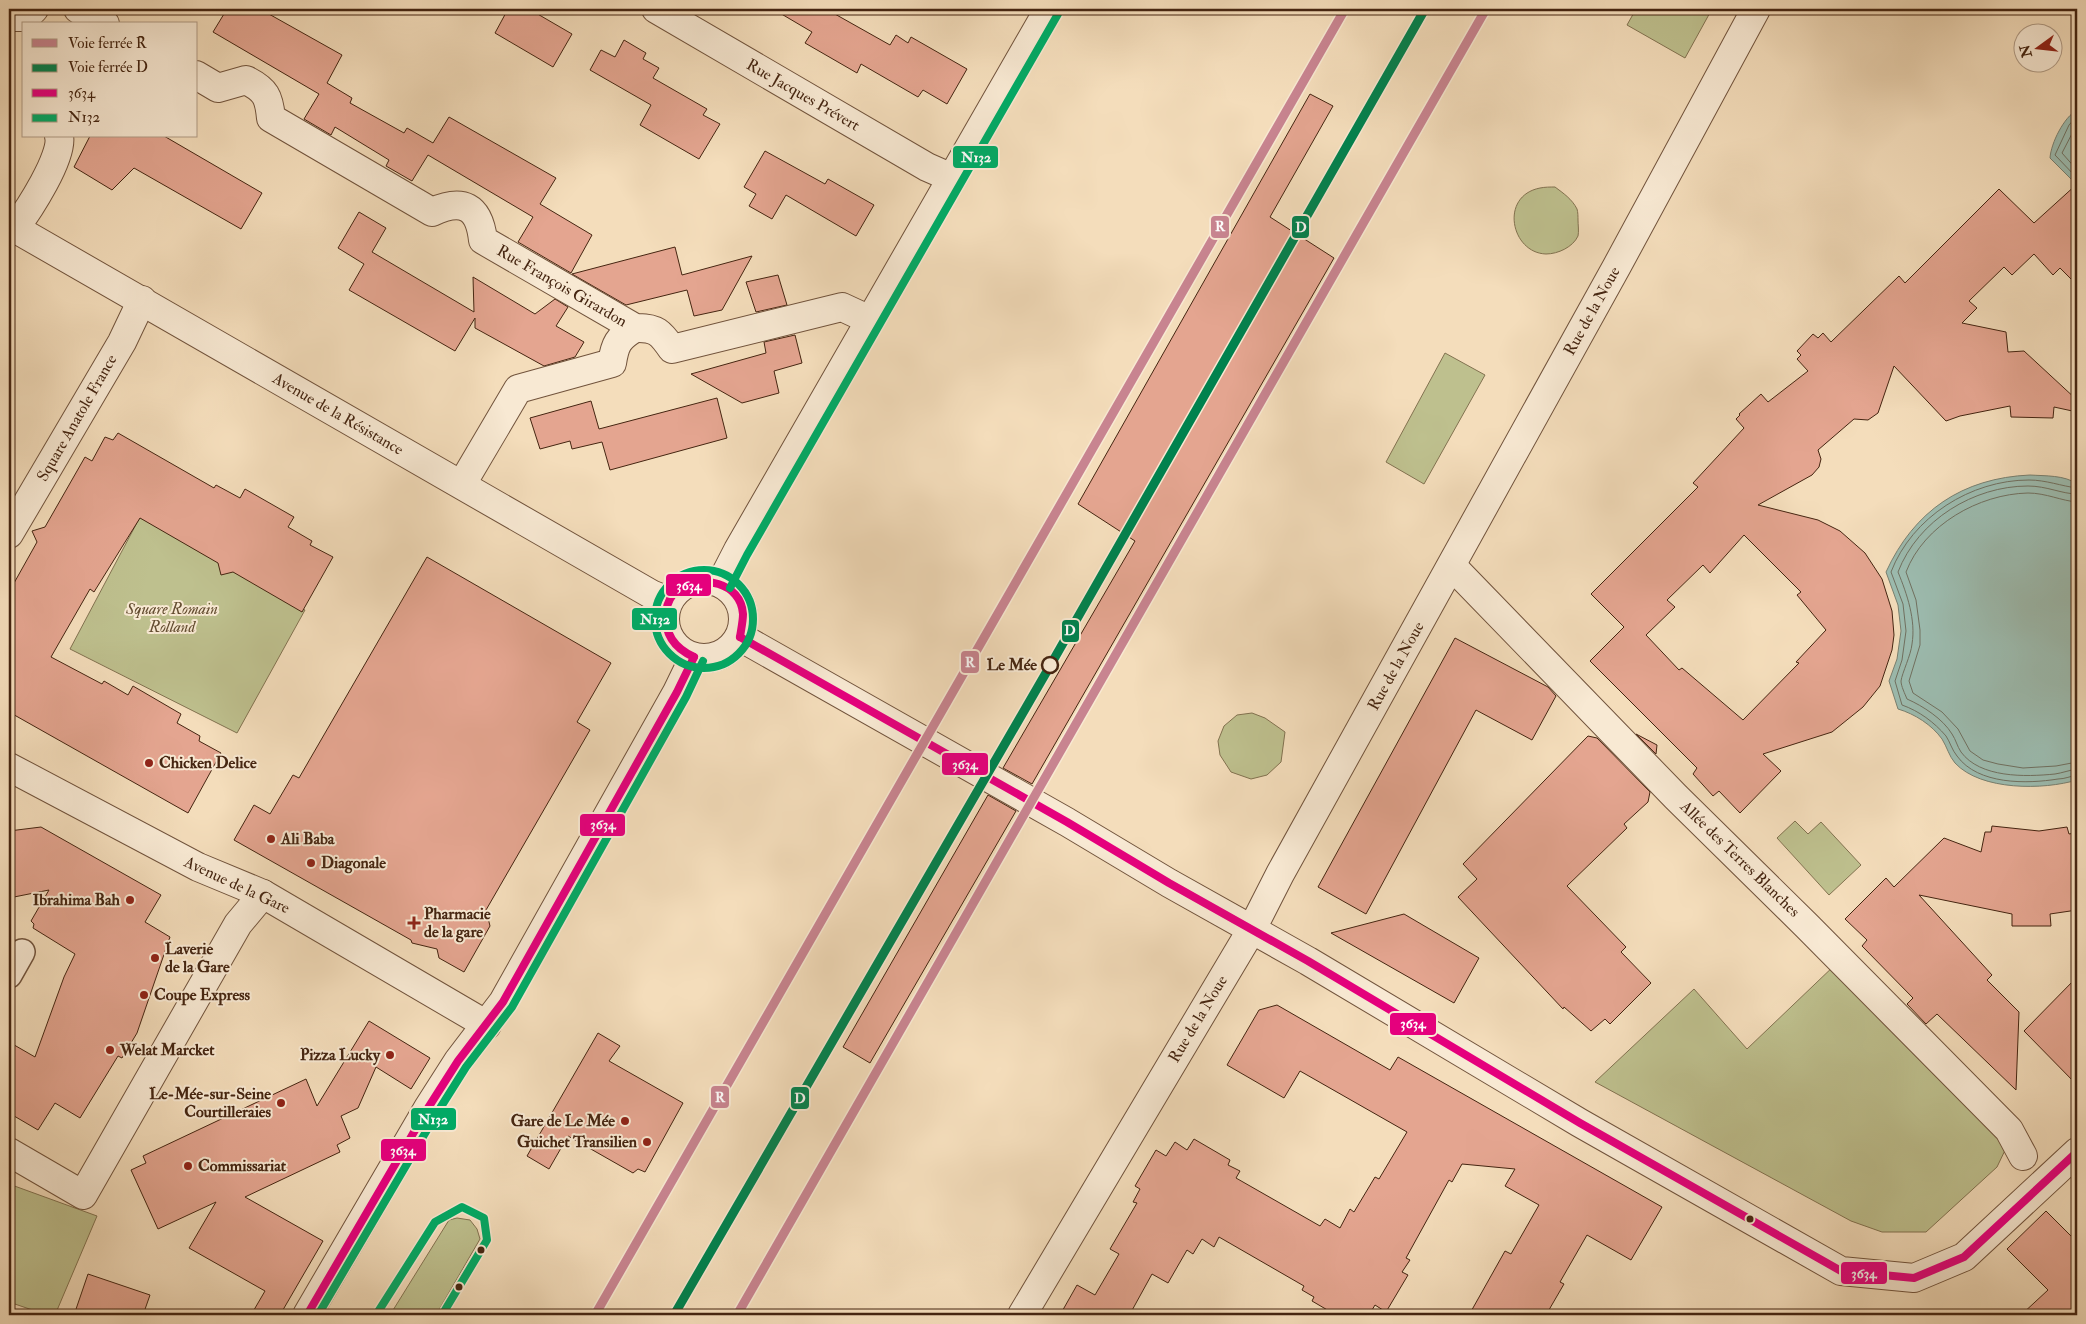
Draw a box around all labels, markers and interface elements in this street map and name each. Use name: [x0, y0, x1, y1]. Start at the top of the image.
legend: [22, 22, 198, 138]
north arrow: [2014, 22, 2064, 72]
text: Voie ferrée R: [68, 34, 148, 53]
text: N: [2016, 43, 2036, 60]
street label: Rue Jacques Prévert: [742, 55, 863, 136]
text: Voie ferrée D: [68, 58, 148, 77]
text: 3634: [68, 84, 96, 103]
text: N132: [68, 108, 101, 127]
line badge: N132: [952, 145, 999, 169]
text: N132: [960, 149, 991, 166]
line badge: R: [1210, 215, 1230, 239]
line badge: D: [1291, 215, 1310, 239]
text: R: [1215, 218, 1226, 235]
text: D: [1295, 219, 1307, 236]
street label: Rue François Girardon: [493, 241, 631, 331]
street label: Rue de la Noue: [1559, 263, 1625, 359]
street label: Square Anatole France: [32, 351, 122, 485]
street label: Avenue de la Résistance: [268, 368, 407, 460]
line badge: 3634: [665, 573, 712, 597]
text: 3634: [676, 577, 703, 594]
park label: Square Romain Rolland: [125, 599, 218, 637]
line badge: N132: [631, 607, 678, 631]
text: N132: [639, 611, 670, 628]
street label: Rue de la Noue: [1363, 618, 1429, 714]
line badge: D: [1061, 619, 1080, 643]
text: D: [1064, 622, 1076, 639]
line badge: R: [960, 650, 980, 674]
text: R: [965, 654, 976, 671]
place label: Le Mée: [987, 655, 1037, 675]
marker: Le Mée: [1041, 656, 1059, 674]
line badge: 3634: [941, 752, 989, 776]
place label: Chicken Delice: [159, 753, 257, 773]
text: 3634: [952, 756, 979, 773]
marker: Chicken Delice: [143, 757, 155, 769]
street label: Allée des Terres Blanches: [1675, 796, 1804, 921]
line badge: 3634: [579, 813, 626, 837]
text: 3634: [590, 816, 617, 833]
place label: Ali Baba: [280, 829, 335, 849]
marker: Ali Baba: [265, 833, 277, 845]
street label: Avenue de la Gare: [180, 851, 293, 918]
place label: Diagonale: [321, 853, 386, 874]
marker: Diagonale: [305, 857, 317, 869]
place label: Ibrahima Bah: [33, 890, 121, 910]
marker: Ibrahima Bah: [124, 894, 136, 906]
place label: Pharmacie de la gare: [424, 904, 491, 943]
marker: Pharmacie de la gare: [408, 917, 420, 929]
place label: Laverie de la Gare: [165, 939, 230, 977]
marker: Laverie de la Gare: [149, 952, 161, 964]
street label: Rue de la Noue: [1164, 971, 1232, 1066]
place label: Coupe Express: [154, 985, 251, 1006]
marker: Coupe Express: [138, 989, 150, 1001]
line badge: 3634: [1389, 1012, 1437, 1036]
text: 3634: [1400, 1015, 1427, 1032]
place label: Welat Marcket: [119, 1040, 215, 1060]
marker: Welat Marcket: [104, 1044, 116, 1056]
place label: Pizza Lucky: [300, 1045, 381, 1066]
marker: Pizza Lucky: [384, 1049, 396, 1061]
place label: Le-Mée-sur-Seine Courtilleraies: [149, 1084, 272, 1122]
line badge: R: [710, 1085, 730, 1109]
line badge: D: [790, 1086, 810, 1110]
text: R: [715, 1089, 726, 1106]
text: D: [794, 1090, 806, 1107]
marker: Le-Mée-sur-Seine Courtilleraies: [275, 1097, 287, 1109]
line badge: N132: [410, 1107, 457, 1131]
text: N132: [417, 1111, 448, 1128]
place label: Gare de Le Mée: [511, 1111, 615, 1131]
marker: Gare de Le Mée: [619, 1115, 631, 1127]
place label: Guichet Transilien: [517, 1132, 638, 1152]
marker: Guichet Transilien: [641, 1136, 653, 1148]
line badge: 3634: [380, 1138, 427, 1162]
text: 3634: [390, 1142, 417, 1159]
place label: Commissariat: [198, 1156, 287, 1176]
marker: Commissariat: [182, 1160, 194, 1172]
unlabelled marker: [1745, 1214, 1755, 1224]
unlabelled marker: [476, 1245, 486, 1255]
line badge: 3634: [1840, 1261, 1888, 1285]
text: 3634: [1851, 1265, 1878, 1282]
unlabelled marker: [454, 1282, 464, 1292]

